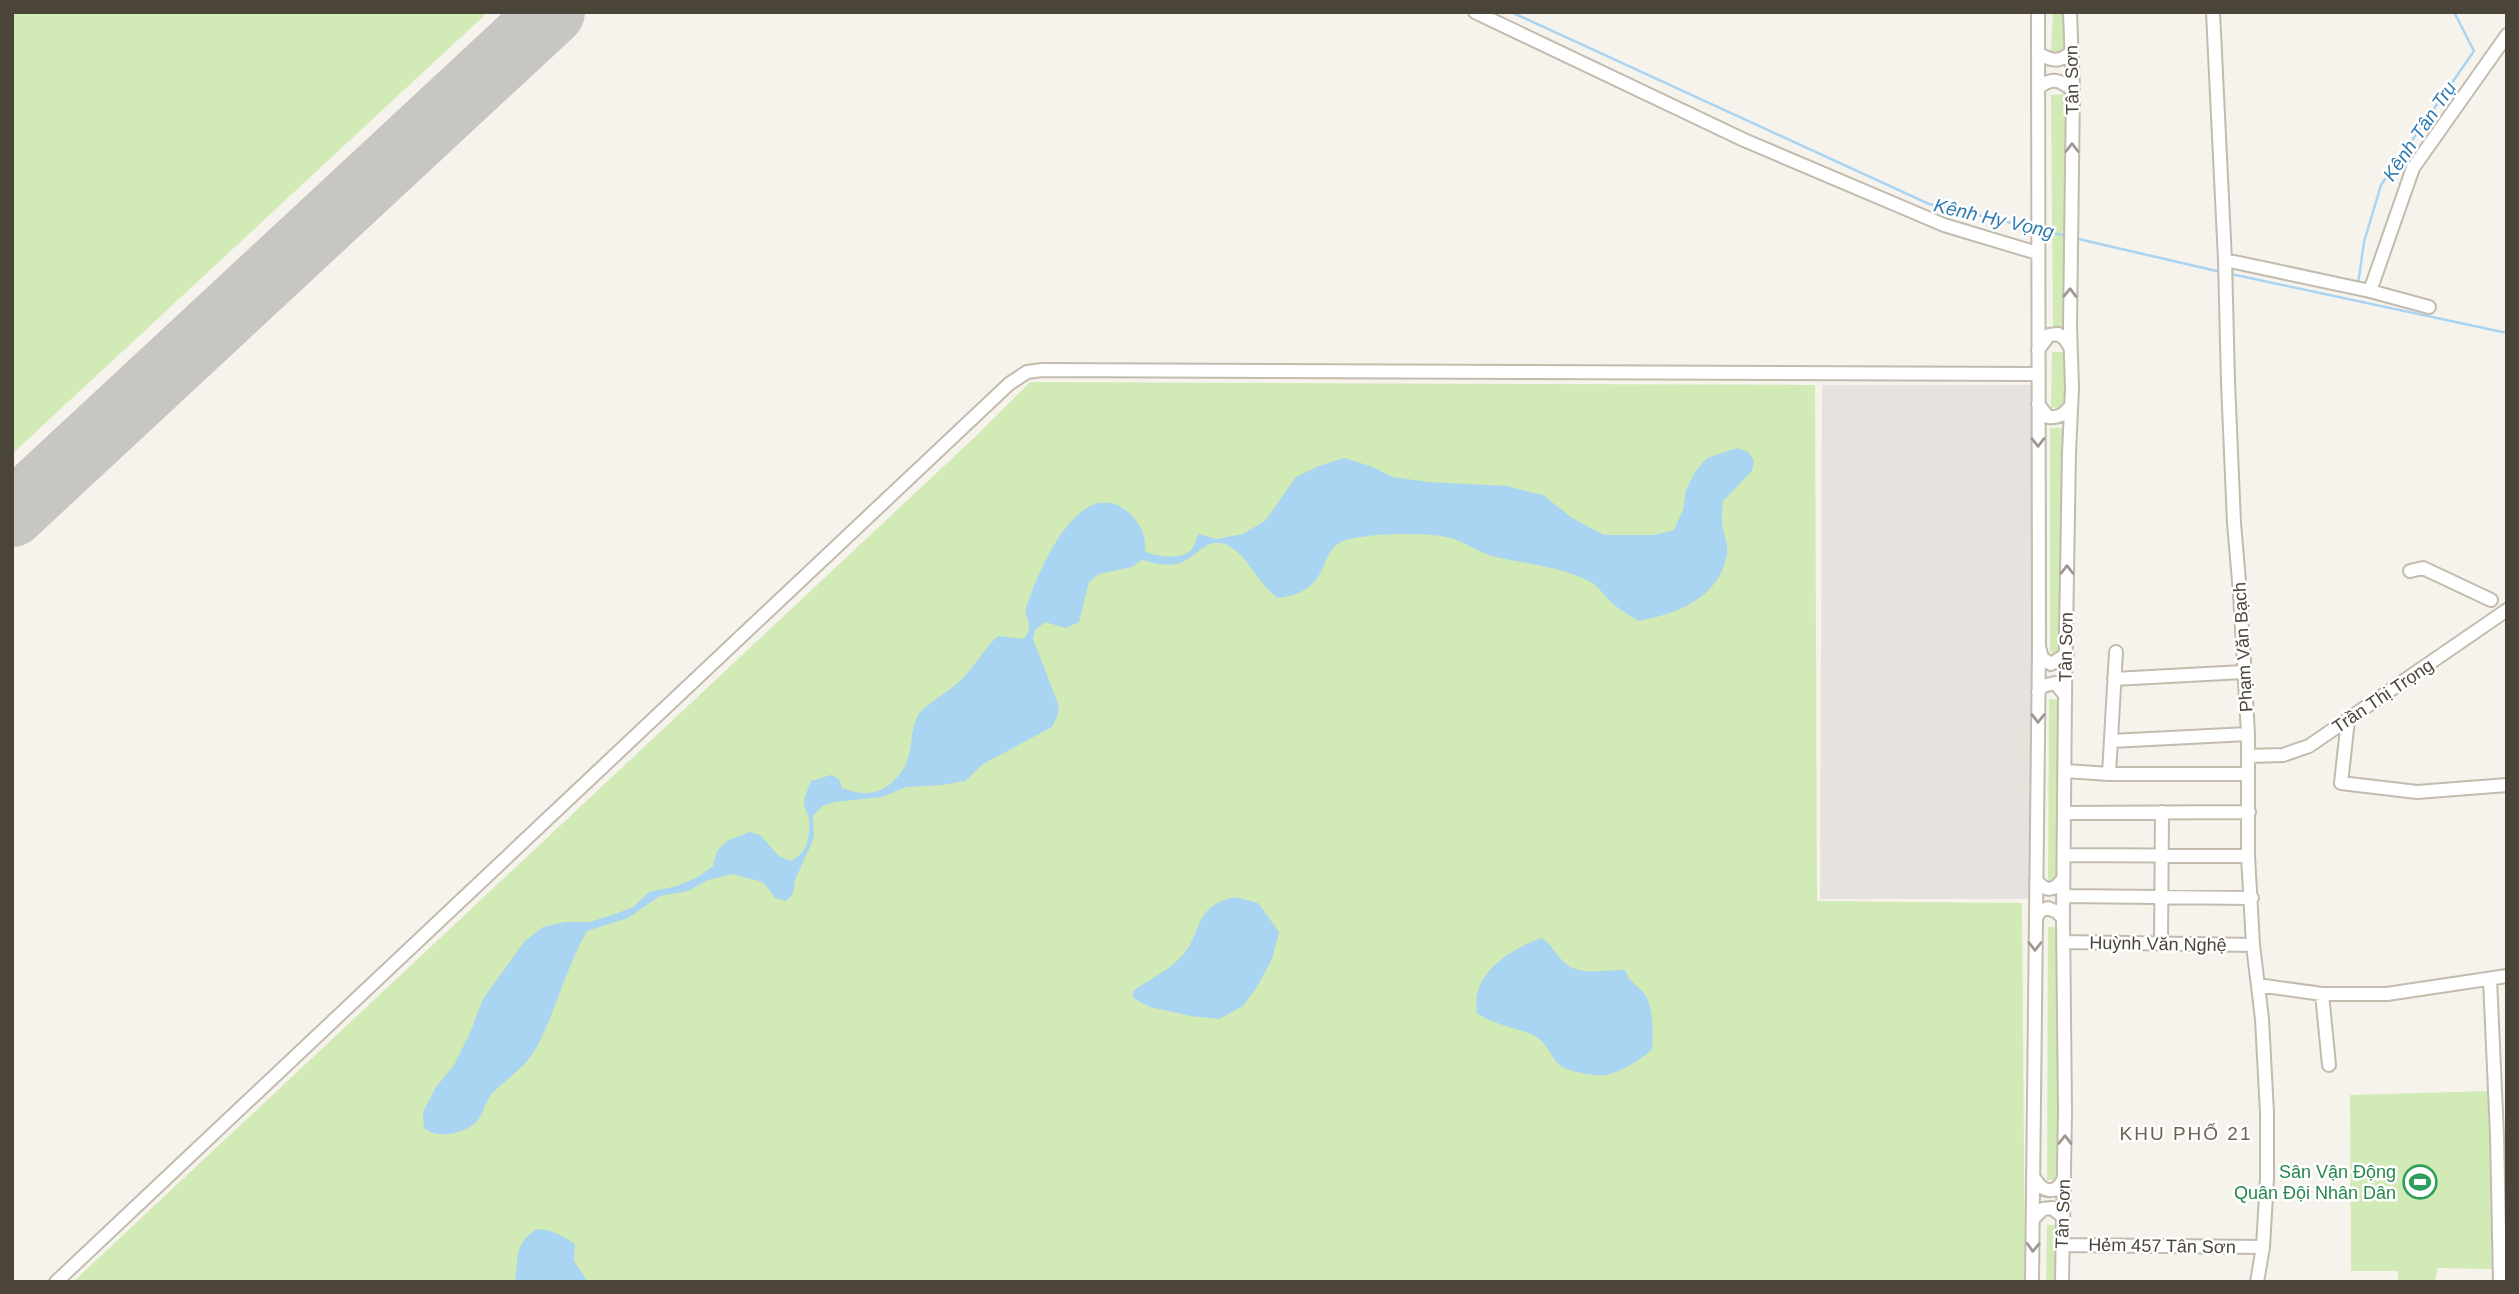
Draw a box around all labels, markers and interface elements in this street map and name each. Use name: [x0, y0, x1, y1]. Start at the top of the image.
street label: Tân Sơn: [2061, 45, 2083, 115]
water label: Kênh Tân Trụ: [2379, 77, 2460, 185]
one-way arrow: [2064, 143, 2080, 153]
water label: Kênh Hy Vọng: [1932, 194, 2056, 243]
one-way arrow: [2062, 288, 2078, 298]
one-way arrow: [2030, 437, 2046, 447]
one-way arrow: [2059, 564, 2075, 574]
street label: Phạm Văn Bạch: [2230, 582, 2256, 712]
street label: Tân Sơn: [2055, 612, 2077, 682]
street label: Trần Thị Trọng: [2329, 655, 2437, 737]
one-way arrow: [2030, 713, 2046, 724]
street label: Huỳnh Văn Nghệ: [2089, 933, 2227, 955]
one-way arrow: [2028, 940, 2043, 951]
district label: KHU PHỐ 21: [2120, 1123, 2252, 1144]
one-way arrow: [2057, 1134, 2073, 1145]
place label: Sân Vận Động Quân Đội Nhân Dân: [2234, 1162, 2396, 1203]
sports icon: Sân Vận Động Quân Đội Nhân Dân: [2401, 1163, 2439, 1201]
street label: Tân Sơn: [2052, 1179, 2074, 1249]
street label: Hẻm 457 Tân Sơn: [2088, 1235, 2236, 1257]
one-way arrow: [2026, 1241, 2041, 1252]

